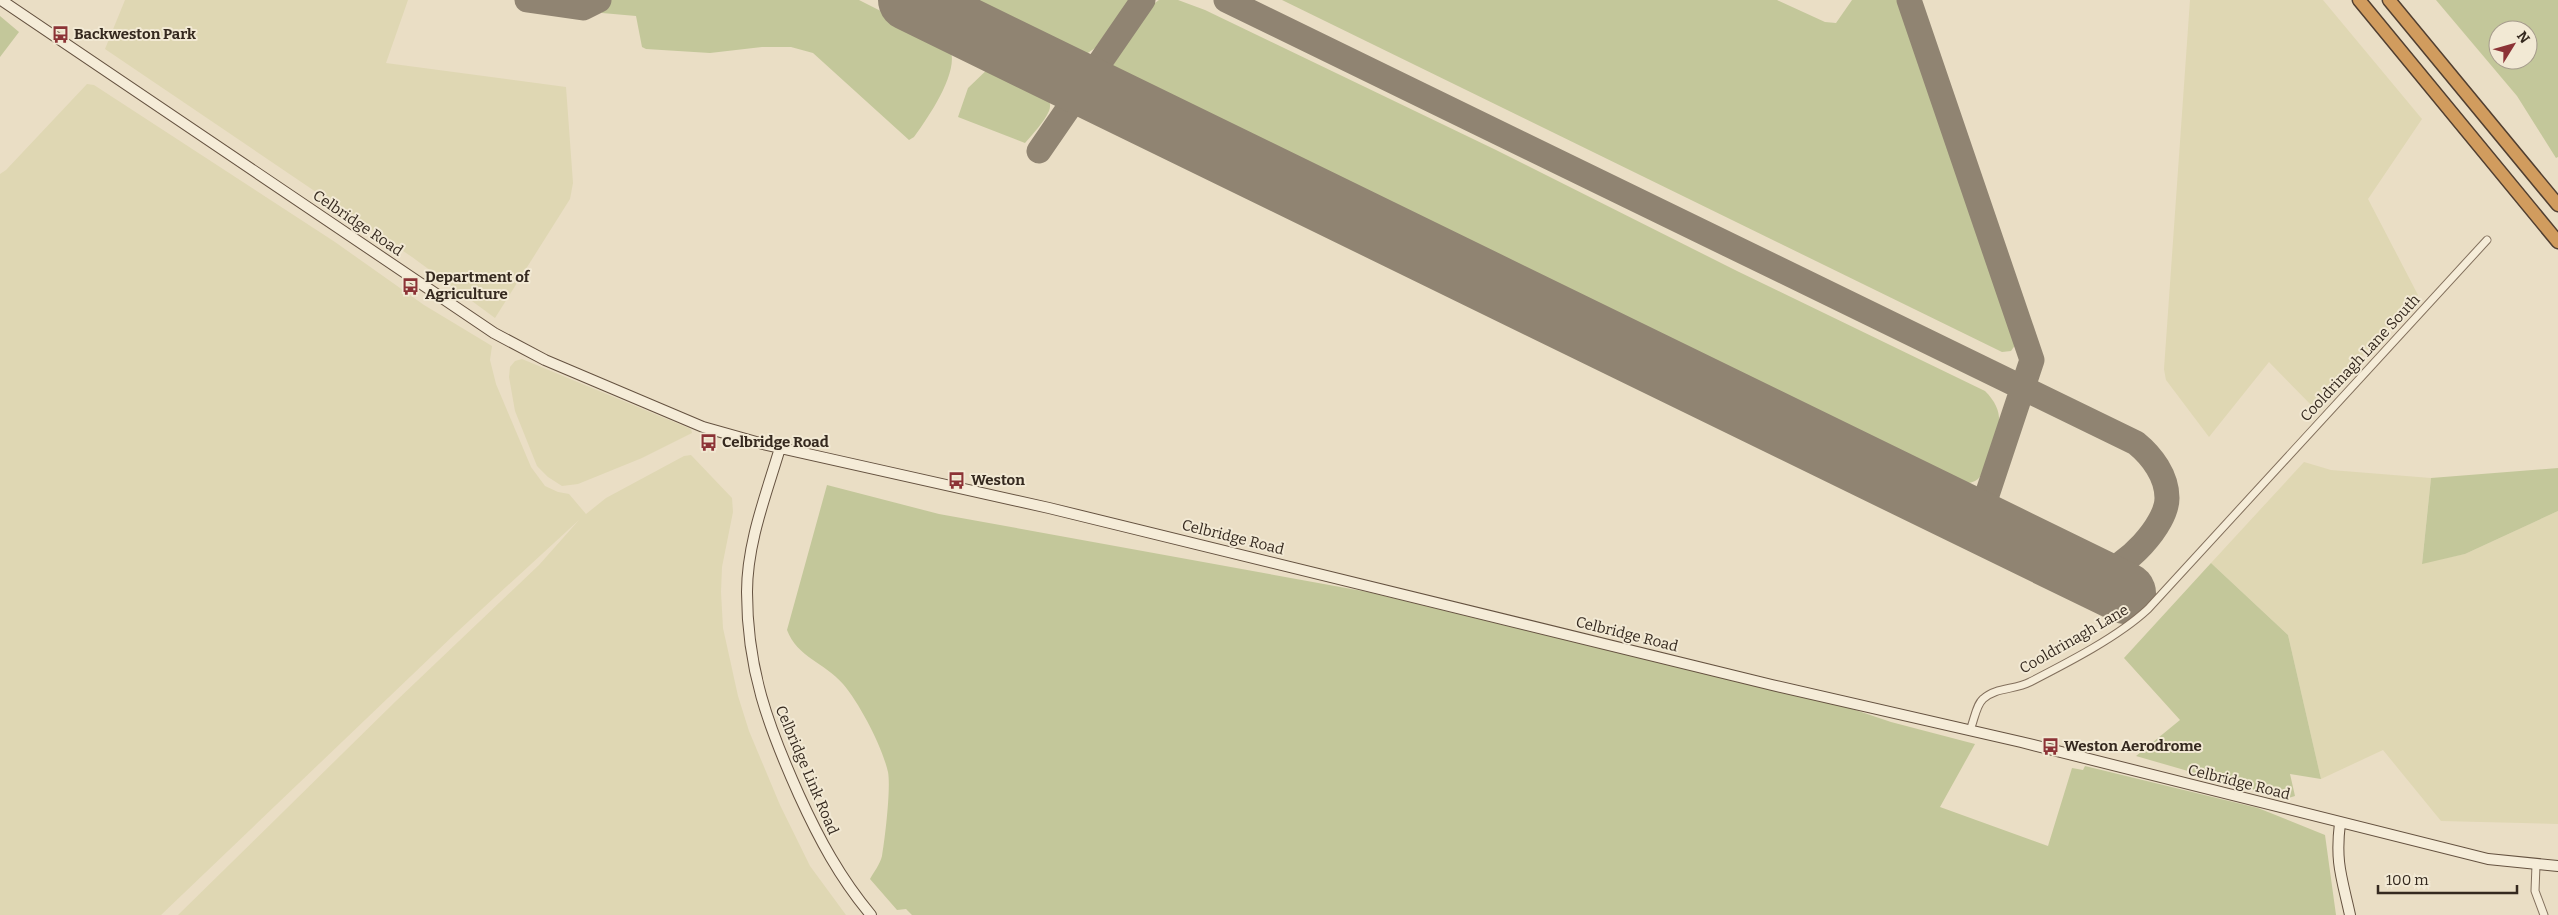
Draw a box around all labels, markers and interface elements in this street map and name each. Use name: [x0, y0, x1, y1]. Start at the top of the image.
north arrow: [2488, 20, 2538, 70]
bus stop icon: Backweston Park: [50, 24, 70, 44]
place label: Backweston Park: [74, 25, 196, 43]
text: N: [2513, 28, 2533, 47]
street label: Celbridge Road: [309, 186, 407, 260]
place label: Department of Agriculture: [425, 268, 531, 303]
bus stop icon: Department of Agriculture: [401, 276, 421, 296]
street label: Cooldrinagh Lane South: [2296, 290, 2424, 425]
bus stop icon: Celbridge Road: [698, 432, 718, 452]
place label: Celbridge Road: [722, 433, 829, 451]
bus stop icon: Weston: [947, 470, 967, 490]
place label: Weston: [971, 471, 1025, 489]
street label: Celbridge Road: [1180, 516, 1286, 558]
street label: Cooldrinagh Lane: [2016, 600, 2132, 678]
street label: Celbridge Road: [1574, 613, 1680, 655]
street label: Celbridge Link Road: [772, 703, 842, 837]
bus stop icon: Weston Aerodrome: [2040, 736, 2060, 756]
place label: Weston Aerodrome: [2064, 737, 2202, 755]
street label: Celbridge Road: [2186, 761, 2292, 803]
scale bar: [2378, 862, 2517, 894]
text: 100 m: [2386, 871, 2429, 889]

